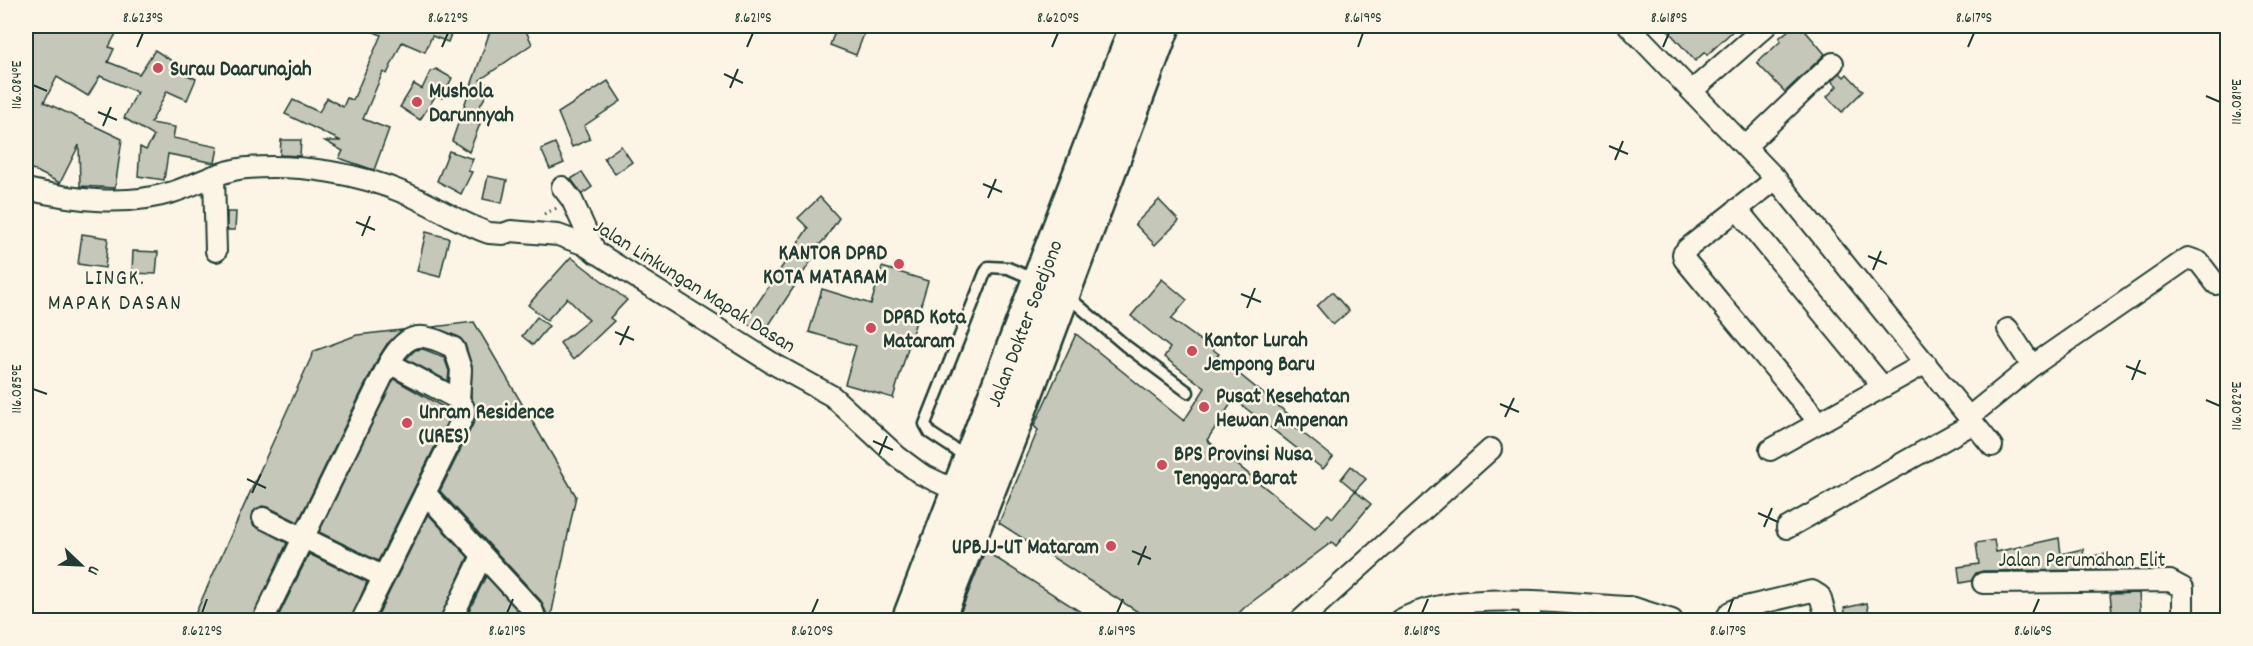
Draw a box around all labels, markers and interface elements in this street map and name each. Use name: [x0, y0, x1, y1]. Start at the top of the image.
text: 8.623°S: [123, 8, 163, 30]
text: 8.622°S: [428, 8, 468, 30]
text: 8.621°S: [734, 8, 772, 30]
text: 8.620°S: [1037, 8, 1079, 30]
text: 8.619°S: [1344, 8, 1382, 30]
text: 8.618°S: [1651, 8, 1687, 30]
text: 8.617°S: [1956, 8, 1992, 30]
place label: Surau Daarunajah: [170, 56, 312, 86]
text: 116.084°E: [7, 61, 29, 109]
marker: Surau Daarunajah: [151, 61, 165, 75]
place label: Mushola Darunnyah: [429, 78, 514, 132]
text: 116.081°E: [2227, 79, 2249, 125]
marker: Mushola Darunnyah: [410, 95, 424, 109]
street label: Jalan Linkungan Mapak Dasan: [586, 213, 801, 362]
street label: Jalan Dokter Soedjono: [981, 236, 1072, 412]
place label: KANTOR DPRD KOTA MATARAM: [763, 240, 887, 294]
marker: KANTOR DPRD KOTA MATARAM: [892, 257, 906, 271]
district label: LINGK. MAPAK DASAN: [48, 264, 182, 320]
place label: DPRD Kota Mataram: [883, 304, 967, 358]
marker: DPRD Kota Mataram: [864, 321, 878, 335]
place label: Kantor Lurah Jempong Baru: [1204, 327, 1315, 381]
marker: Kantor Lurah Jempong Baru: [1185, 344, 1199, 358]
text: 116.085°E: [7, 364, 29, 414]
text: 116.082°E: [2227, 381, 2249, 430]
place label: Pusat Kesehatan Hewan Ampenan: [1216, 383, 1350, 437]
place label: Unram Residence (URES): [419, 399, 554, 453]
marker: Pusat Kesehatan Hewan Ampenan: [1197, 400, 1211, 414]
marker: Unram Residence (URES): [400, 416, 414, 430]
place label: BPS Provinsi Nusa Tenggara Barat: [1174, 441, 1313, 495]
marker: BPS Provinsi Nusa Tenggara Barat: [1155, 458, 1169, 472]
place label: UPBJJ-UT Mataram: [952, 534, 1099, 564]
north arrow: [51, 535, 111, 595]
marker: UPBJJ-UT Mataram: [1104, 539, 1118, 553]
street label: Jalan Perumahan Elit: [1999, 547, 2166, 577]
text: U: [80, 562, 105, 578]
text: 8.622°S: [182, 621, 222, 643]
text: 8.621°S: [488, 621, 526, 643]
text: 8.620°S: [791, 621, 833, 643]
text: 8.619°S: [1098, 621, 1136, 643]
text: 8.618°S: [1404, 621, 1440, 643]
text: 8.617°S: [1710, 621, 1746, 643]
text: 8.616°S: [2014, 621, 2052, 643]

